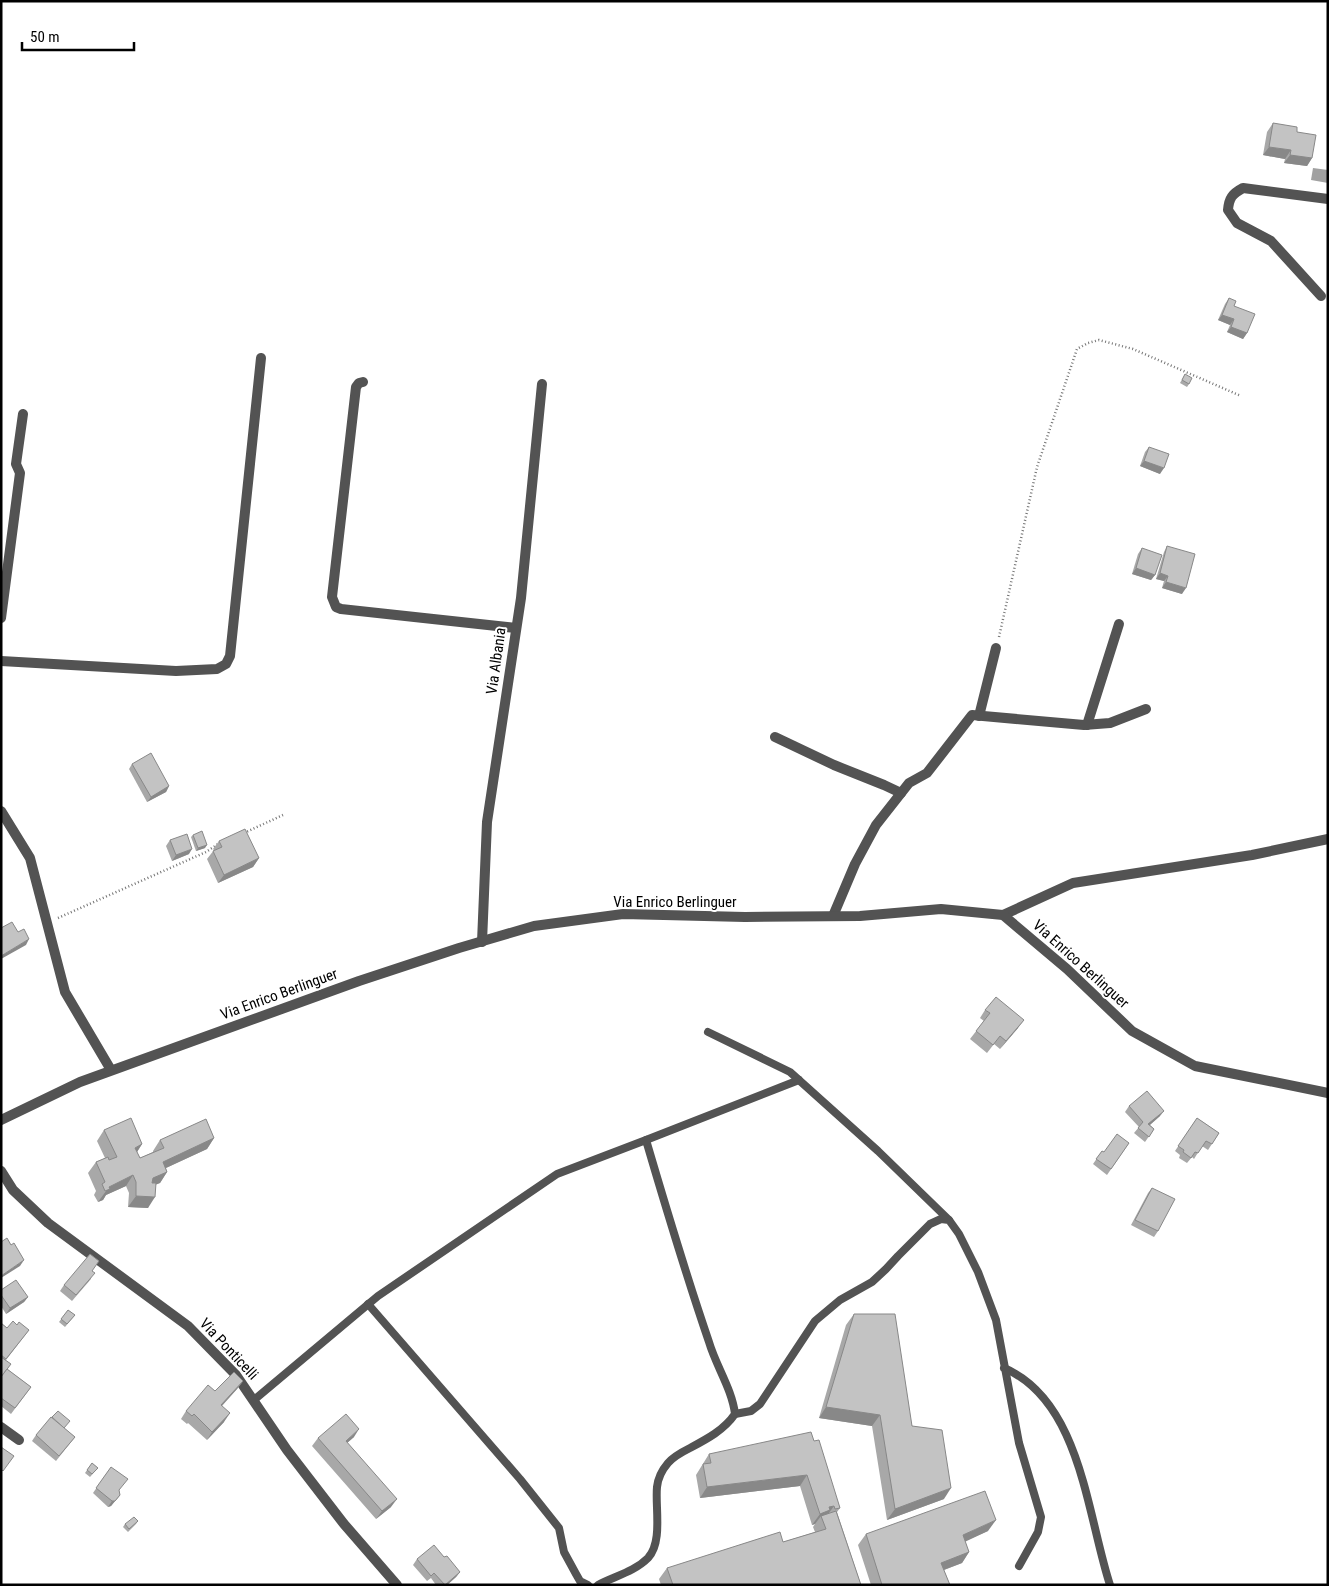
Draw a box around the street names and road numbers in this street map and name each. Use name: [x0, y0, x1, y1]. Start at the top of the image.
street label: Via Albania: [482, 627, 510, 695]
street label: Via Enrico Berlinguer: [613, 893, 737, 911]
street label: Via Enrico Berlinguer: [1029, 916, 1133, 1012]
street label: Via Enrico Berlinguer: [218, 964, 340, 1024]
street label: Via Ponticelli: [196, 1314, 262, 1384]

